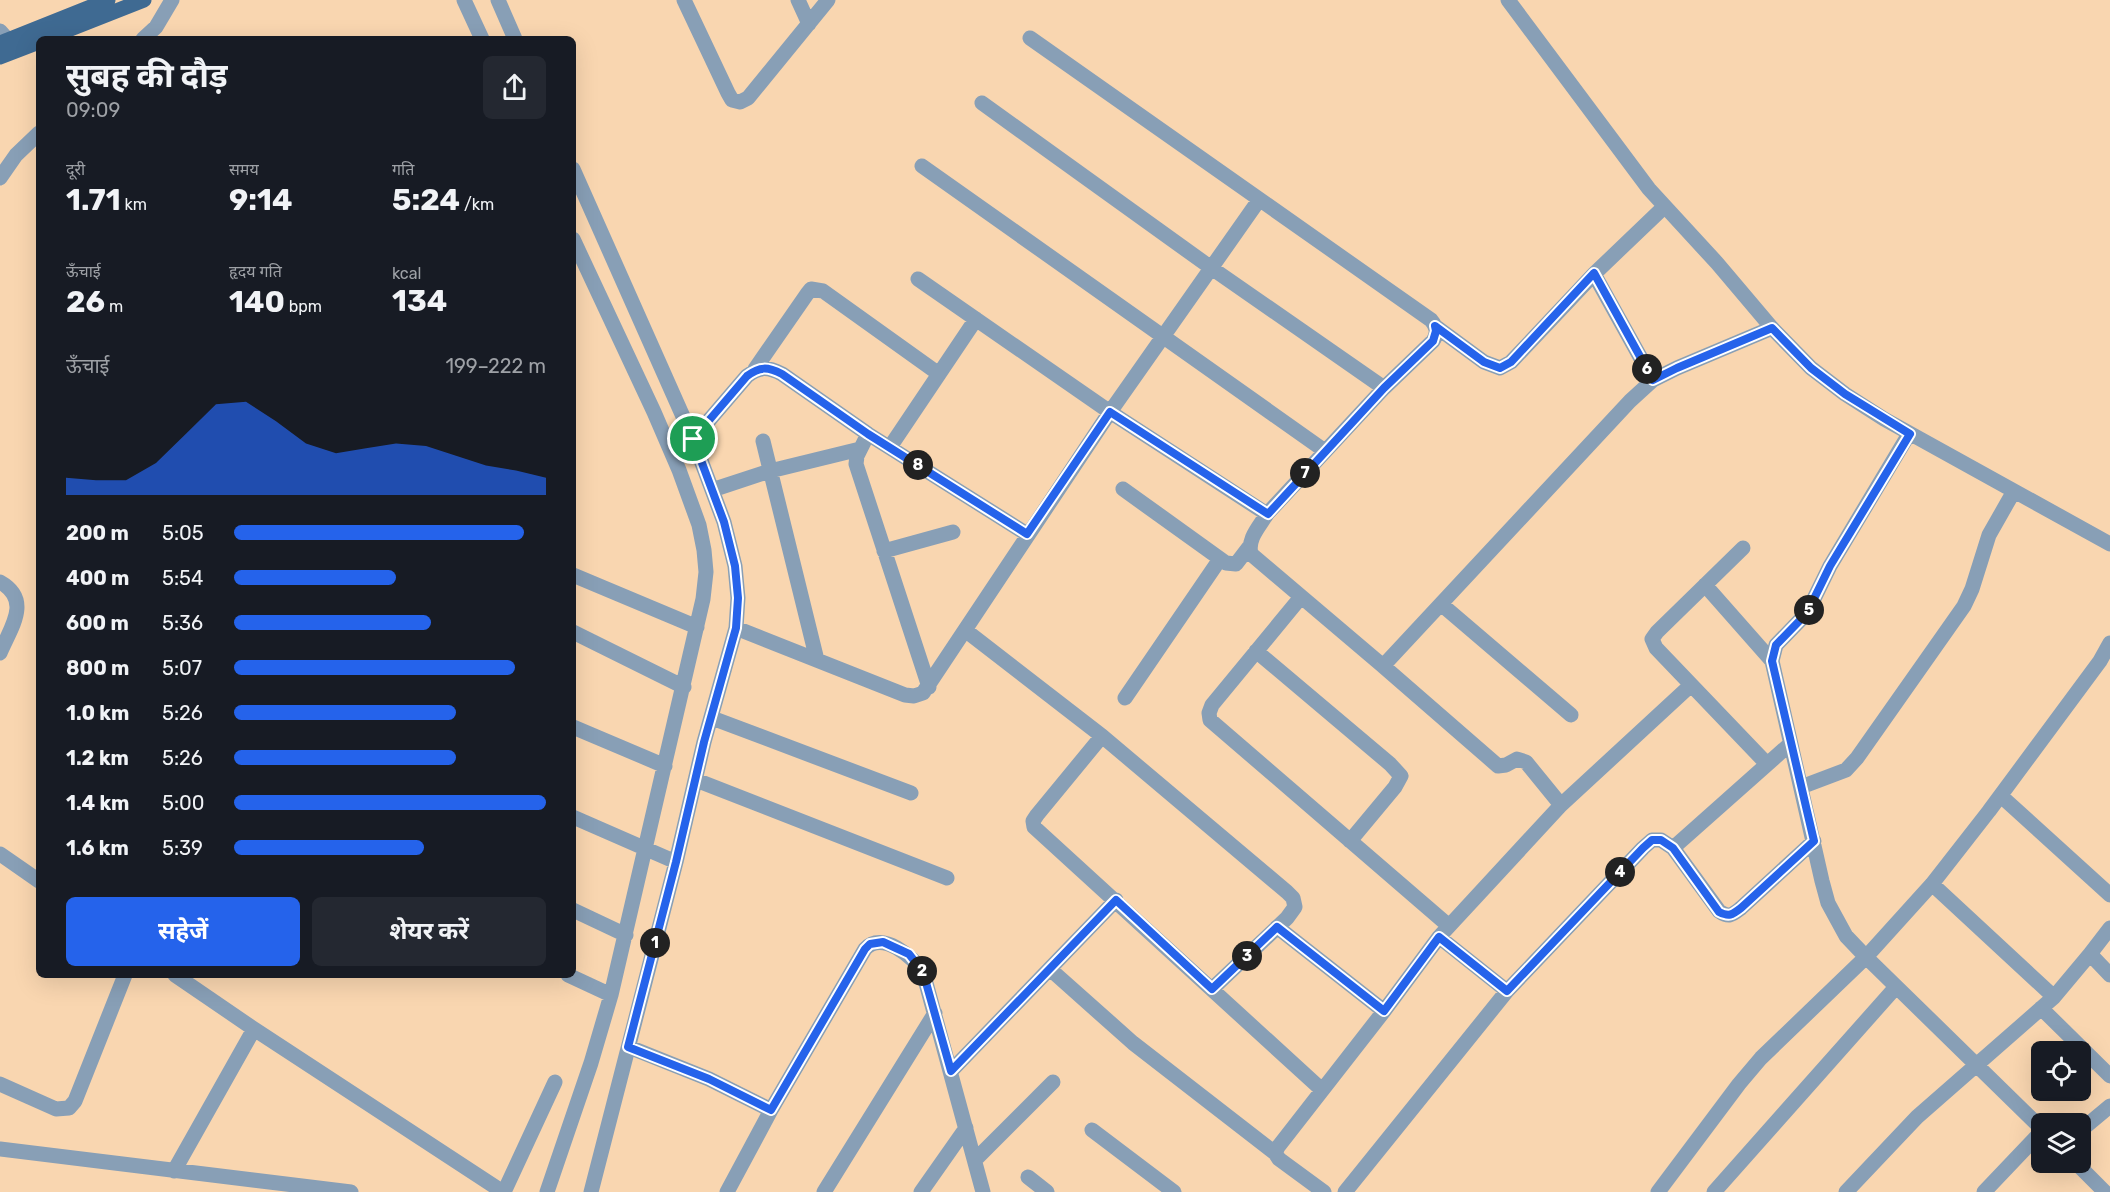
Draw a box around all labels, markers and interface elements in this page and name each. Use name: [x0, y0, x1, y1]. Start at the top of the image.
text: सुबह की दौड़: [66, 56, 228, 95]
button: share: [483, 56, 546, 119]
text: 09:09: [66, 98, 120, 122]
text: दूरी: [66, 160, 85, 179]
text: समय: [229, 160, 259, 179]
text: गति: [392, 160, 414, 179]
text: 1.71: [66, 182, 121, 218]
text: 9:14: [229, 182, 292, 218]
text: 5:24: [392, 182, 460, 218]
text: km: [121, 195, 147, 214]
text: /km: [460, 195, 494, 214]
text: ऊँचाई: [66, 262, 101, 281]
text: हृदय गति: [229, 262, 282, 281]
text: kcal: [392, 264, 421, 283]
text: 134: [392, 283, 447, 319]
text: 26: [66, 284, 105, 320]
text: 140: [229, 284, 285, 320]
text: m: [105, 297, 123, 316]
text: bpm: [285, 297, 322, 316]
text: ऊँचाई: [66, 354, 109, 378]
text: 199–222 m: [445, 354, 546, 378]
pin: 6: [1632, 354, 1662, 384]
text: 6: [1642, 359, 1652, 378]
pin: [667, 413, 718, 464]
icon: arrive: [676, 422, 709, 455]
pin: 8: [903, 450, 933, 480]
text: 8: [913, 455, 923, 474]
pin: 7: [1290, 458, 1320, 488]
text: 7: [1300, 463, 1310, 482]
text: 200 m: [66, 521, 129, 545]
text: 5:05: [162, 521, 204, 545]
text: 400 m: [66, 566, 129, 590]
text: 5:54: [162, 566, 203, 590]
pin: 5: [1794, 595, 1824, 625]
text: 5: [1804, 600, 1814, 619]
text: 600 m: [66, 611, 129, 635]
text: 5:36: [162, 611, 203, 635]
text: 800 m: [66, 656, 129, 680]
text: 5:07: [162, 656, 202, 680]
text: 1.0 km: [66, 701, 129, 725]
text: 5:26: [162, 701, 203, 725]
text: 1.2 km: [66, 746, 129, 770]
text: 5:26: [162, 746, 203, 770]
text: 1.4 km: [66, 791, 129, 815]
text: 5:00: [162, 791, 204, 815]
text: 1.6 km: [66, 836, 129, 860]
text: 5:39: [162, 836, 203, 860]
pin: 4: [1605, 857, 1635, 887]
text: 4: [1615, 862, 1625, 881]
button: सहेजें: [66, 897, 300, 966]
button: शेयर करें: [312, 897, 546, 966]
pin: 1: [640, 928, 670, 958]
text: 1: [651, 933, 659, 952]
pin: 3: [1232, 941, 1262, 971]
text: 3: [1242, 946, 1252, 965]
pin: 2: [907, 956, 937, 986]
text: 2: [917, 961, 927, 980]
map controls: [2031, 1041, 2091, 1173]
button: locate: [2031, 1041, 2091, 1101]
button: layers: [2031, 1113, 2091, 1173]

